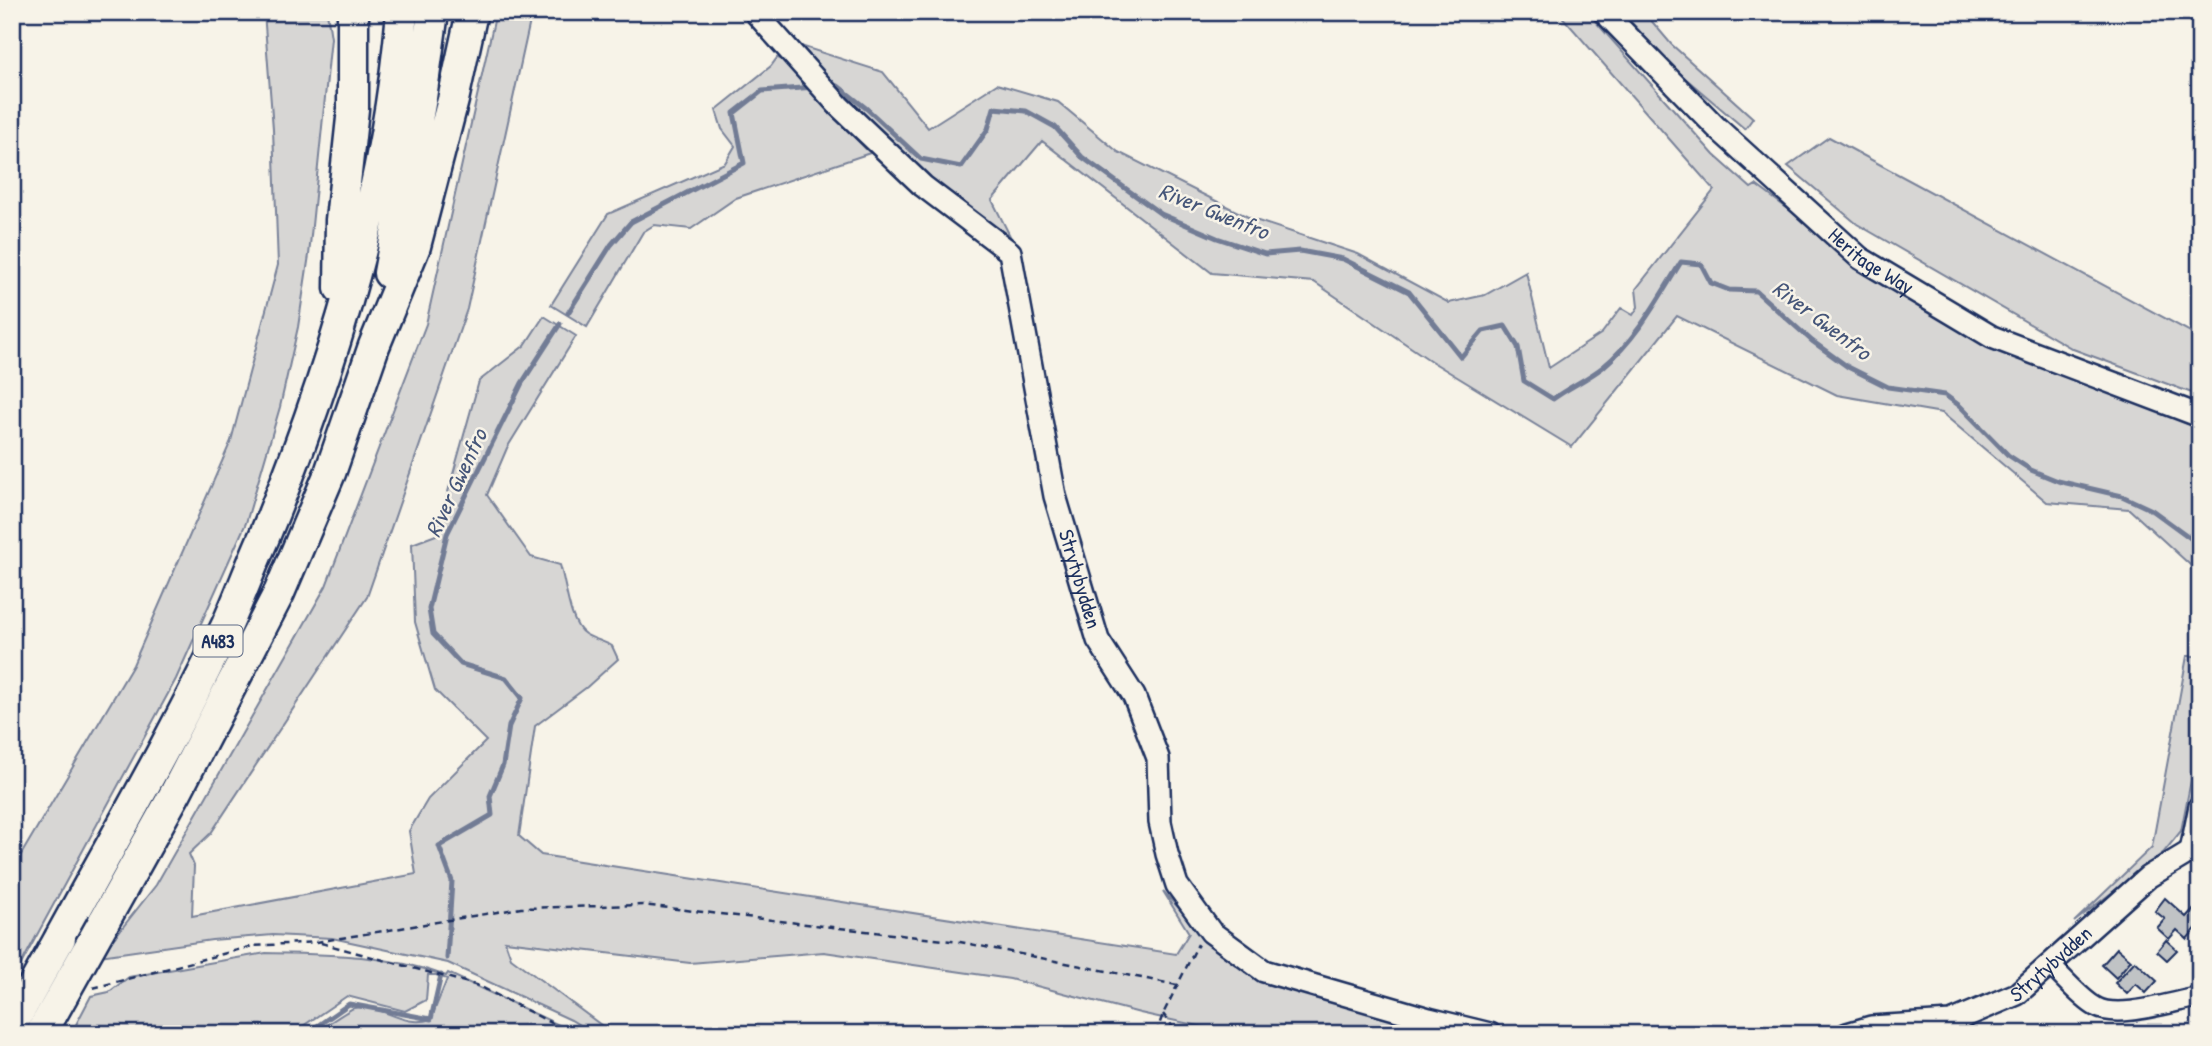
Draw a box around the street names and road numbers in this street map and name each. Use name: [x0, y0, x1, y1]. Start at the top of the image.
street label: Heritage Way: [1822, 221, 1920, 301]
street label: Strytybydden: [1052, 526, 1109, 632]
road number: A483: [194, 626, 242, 656]
street label: Strytybydden: [2006, 919, 2098, 1009]

